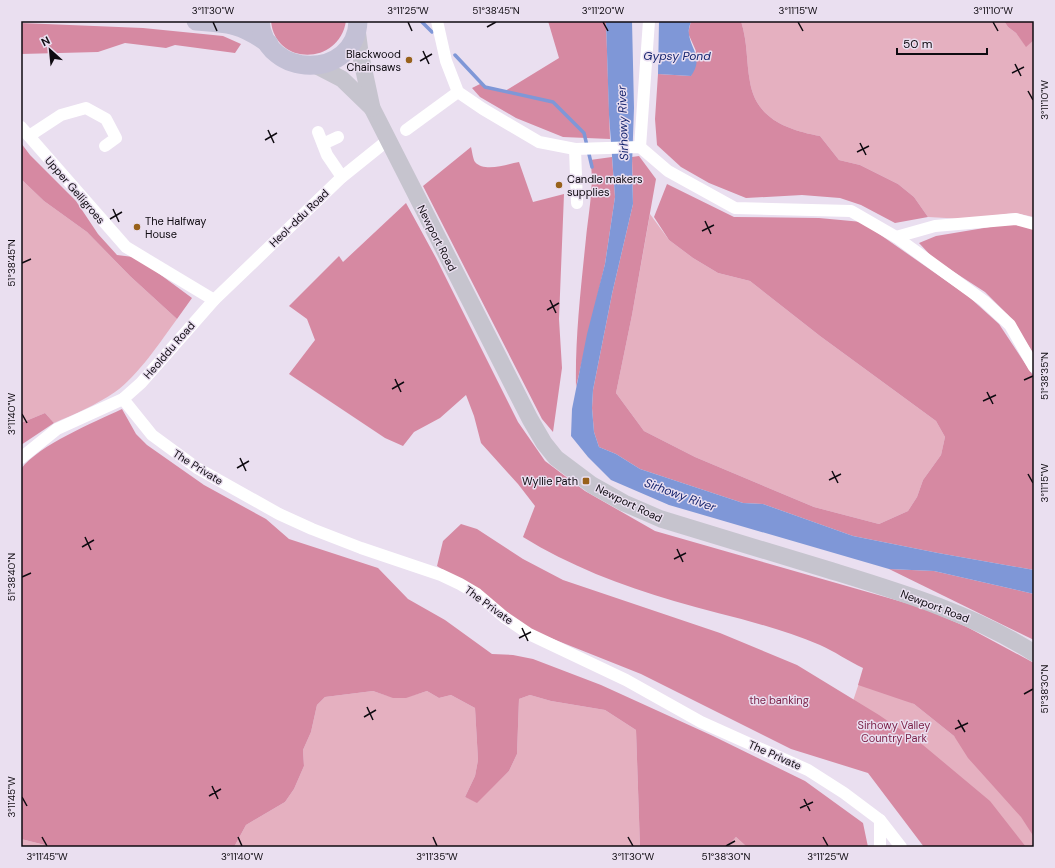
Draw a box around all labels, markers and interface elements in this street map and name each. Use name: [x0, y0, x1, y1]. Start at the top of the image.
text: 3°11'30"W: [192, 4, 235, 17]
text: 3°11'25"W: [387, 4, 429, 17]
text: 51°38'45"N: [472, 4, 520, 17]
text: 3°11'20"W: [582, 4, 624, 17]
text: 3°11'15"W: [779, 4, 818, 17]
text: 3°11'10"W: [973, 4, 1013, 17]
north arrow: [30, 30, 70, 70]
scale bar: [897, 30, 987, 56]
text: N: [39, 33, 52, 49]
text: 50 m: [903, 36, 932, 52]
place label: Blackwood Chainsaws: [346, 47, 401, 74]
water label: Gypsy Pond: [643, 48, 711, 64]
marker: Blackwood Chainsaws: [404, 55, 414, 65]
text: 3°11'10"W: [1038, 80, 1051, 120]
water label: Sirhowy River: [614, 85, 632, 161]
street label: Upper Gelligroes: [42, 153, 108, 227]
place label: Candle makers supplies: [567, 172, 642, 199]
marker: Candle makers supplies: [554, 180, 564, 190]
street label: Heol-ddu Road: [266, 186, 332, 250]
street label: Newport Road: [414, 203, 460, 273]
place label: The Halfway House: [145, 214, 206, 241]
marker: The Halfway House: [132, 222, 142, 232]
text: 51°38'45"N: [5, 239, 18, 287]
street label: Heolddu Road: [140, 318, 198, 382]
text: 51°38'35"N: [1038, 352, 1051, 400]
text: 3°11'40"W: [5, 393, 18, 435]
street label: The Private: [170, 446, 226, 488]
text: 3°11'15"W: [1038, 463, 1051, 502]
place label: Wyllie Path: [522, 474, 578, 488]
water label: Sirhowy River: [642, 475, 718, 516]
marker: Wyllie Path: [581, 476, 591, 486]
street label: Newport Road: [593, 481, 665, 525]
text: 51°38'40"N: [5, 553, 18, 601]
street label: The Private: [462, 583, 516, 627]
street label: Newport Road: [899, 586, 971, 626]
text: 51°38'30"N: [1038, 665, 1051, 713]
park label: the banking: [749, 693, 809, 707]
park label: Sirhowy Valley Country Park: [858, 718, 930, 745]
street label: The Private: [746, 737, 804, 773]
text: 3°11'45"W: [5, 776, 18, 818]
text: 3°11'45"W: [26, 850, 68, 863]
text: 3°11'40"W: [221, 850, 263, 863]
text: 3°11'35"W: [416, 850, 458, 863]
text: 3°11'30"W: [612, 850, 655, 863]
text: 51°38'30"N: [702, 850, 750, 863]
text: 3°11'25"W: [807, 850, 849, 863]

